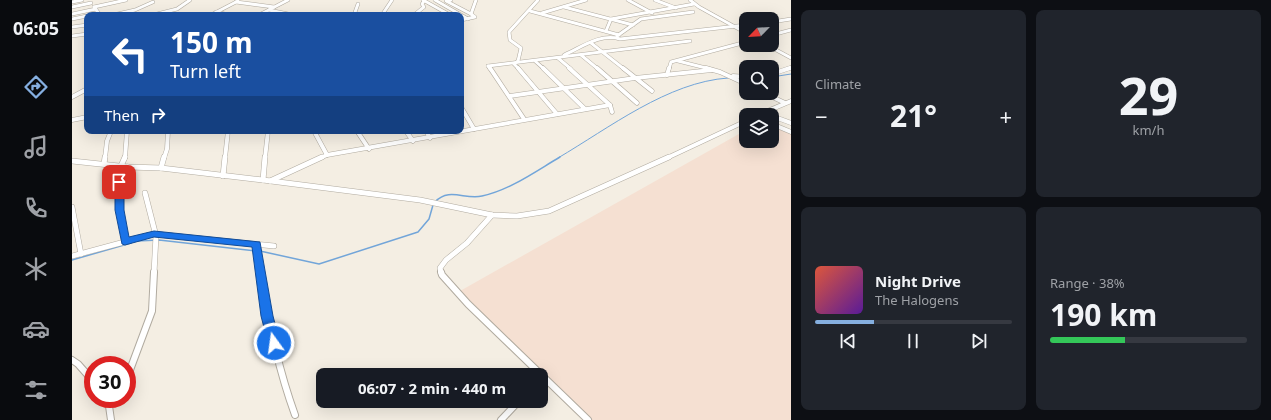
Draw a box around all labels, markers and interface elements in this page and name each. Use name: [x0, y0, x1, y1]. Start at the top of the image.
north arrow: [739, 12, 779, 52]
map controls: [739, 12, 779, 148]
text: 06:05: [13, 16, 59, 40]
text: 150 m: [170, 23, 253, 61]
icon: left: [104, 28, 156, 80]
text: Turn left: [170, 59, 241, 83]
text: 29: [1119, 59, 1178, 130]
button: search: [739, 60, 779, 100]
icon: directions: [22, 73, 50, 101]
text: Climate: [815, 75, 861, 93]
text: 21°: [890, 95, 937, 136]
text: −: [815, 101, 828, 131]
text: +: [999, 101, 1012, 131]
icon: right: [147, 104, 169, 126]
text: Then: [104, 105, 139, 125]
button: layers: [739, 108, 779, 148]
text: km/h: [1133, 121, 1164, 139]
icon: music: [22, 133, 50, 161]
pin: [102, 165, 136, 199]
icon: arrive: [108, 171, 130, 193]
icon: phone: [22, 194, 50, 222]
icon: climate: [22, 255, 50, 283]
text: Night Drive: [875, 271, 961, 291]
text: Range · 38%: [1050, 274, 1125, 292]
text: The Halogens: [875, 291, 959, 309]
text: 190 km: [1050, 294, 1157, 335]
icon: car: [22, 315, 50, 343]
position arrow: [253, 322, 295, 364]
icon: previous: [837, 330, 859, 352]
icon: pause: [902, 330, 924, 352]
icon: next: [968, 330, 990, 352]
speed limit sign: 30: [84, 356, 136, 408]
icon: filters: [22, 376, 50, 404]
text: 06:07 · 2 min · 440 m: [358, 378, 506, 398]

